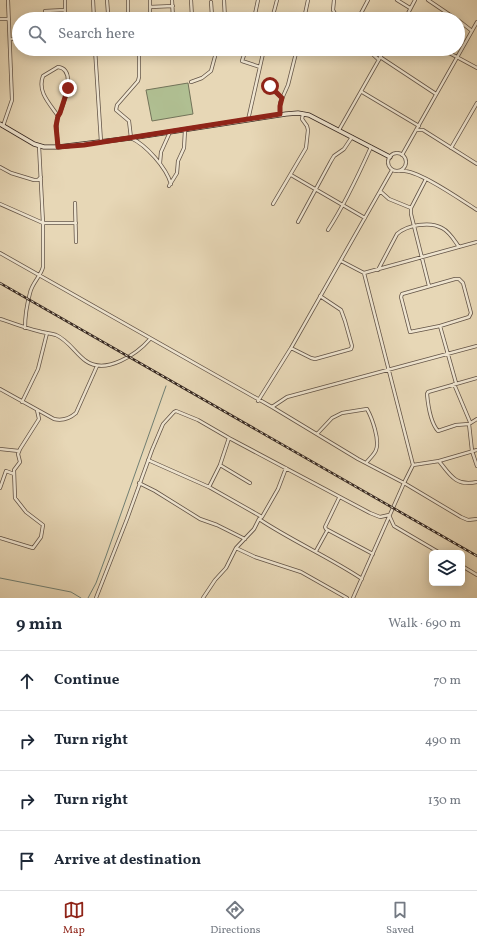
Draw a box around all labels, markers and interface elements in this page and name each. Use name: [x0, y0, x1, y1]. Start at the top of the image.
search box: [12, 12, 465, 56]
icon: search: [26, 23, 48, 45]
text: Search here: [58, 24, 135, 45]
route start: [261, 77, 279, 95]
route end: [59, 79, 77, 97]
map controls: [429, 550, 465, 586]
button: layers: [429, 550, 465, 586]
text: 9 min: [16, 613, 62, 636]
text: Walk · 690 m: [388, 615, 461, 633]
icon: ahead: [16, 670, 38, 692]
text: Continue: [54, 670, 119, 691]
text: 70 m: [433, 672, 461, 690]
icon: right: [16, 730, 38, 752]
text: Turn right: [54, 730, 128, 751]
text: 490 m: [425, 732, 461, 750]
icon: right: [16, 790, 38, 812]
text: Turn right: [54, 790, 128, 811]
text: 130 m: [428, 792, 461, 810]
icon: arrive: [16, 850, 38, 872]
text: Arrive at destination: [54, 850, 201, 871]
tab: Map: [63, 899, 85, 938]
tab: Directions: [210, 899, 261, 938]
tab: Saved: [386, 899, 414, 938]

